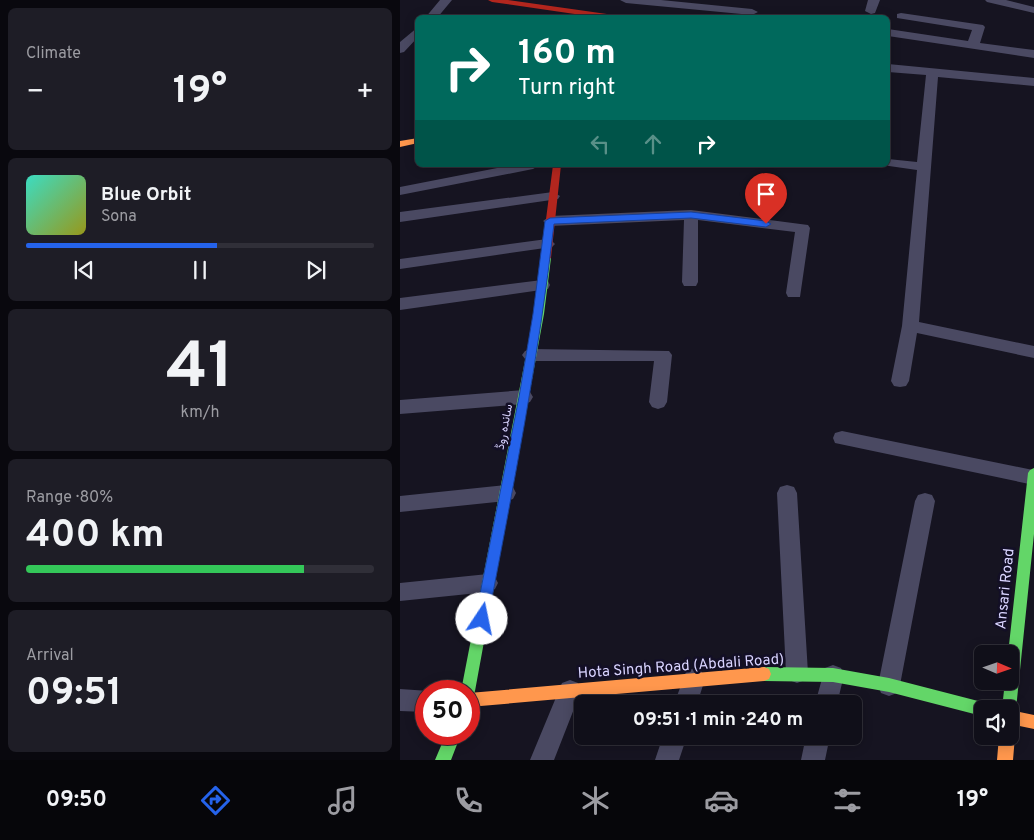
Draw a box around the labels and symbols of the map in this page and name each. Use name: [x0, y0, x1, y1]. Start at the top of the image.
pin: [745, 173, 787, 224]
street label: ساندہ روڈ: [493, 403, 517, 451]
street label: Ansari Road: [992, 548, 1020, 630]
position arrow: [455, 592, 507, 644]
north arrow: [974, 645, 1019, 690]
street label: Hota Singh Road (Abdali Road): [577, 650, 785, 684]
speed limit sign: 50: [415, 680, 480, 745]

